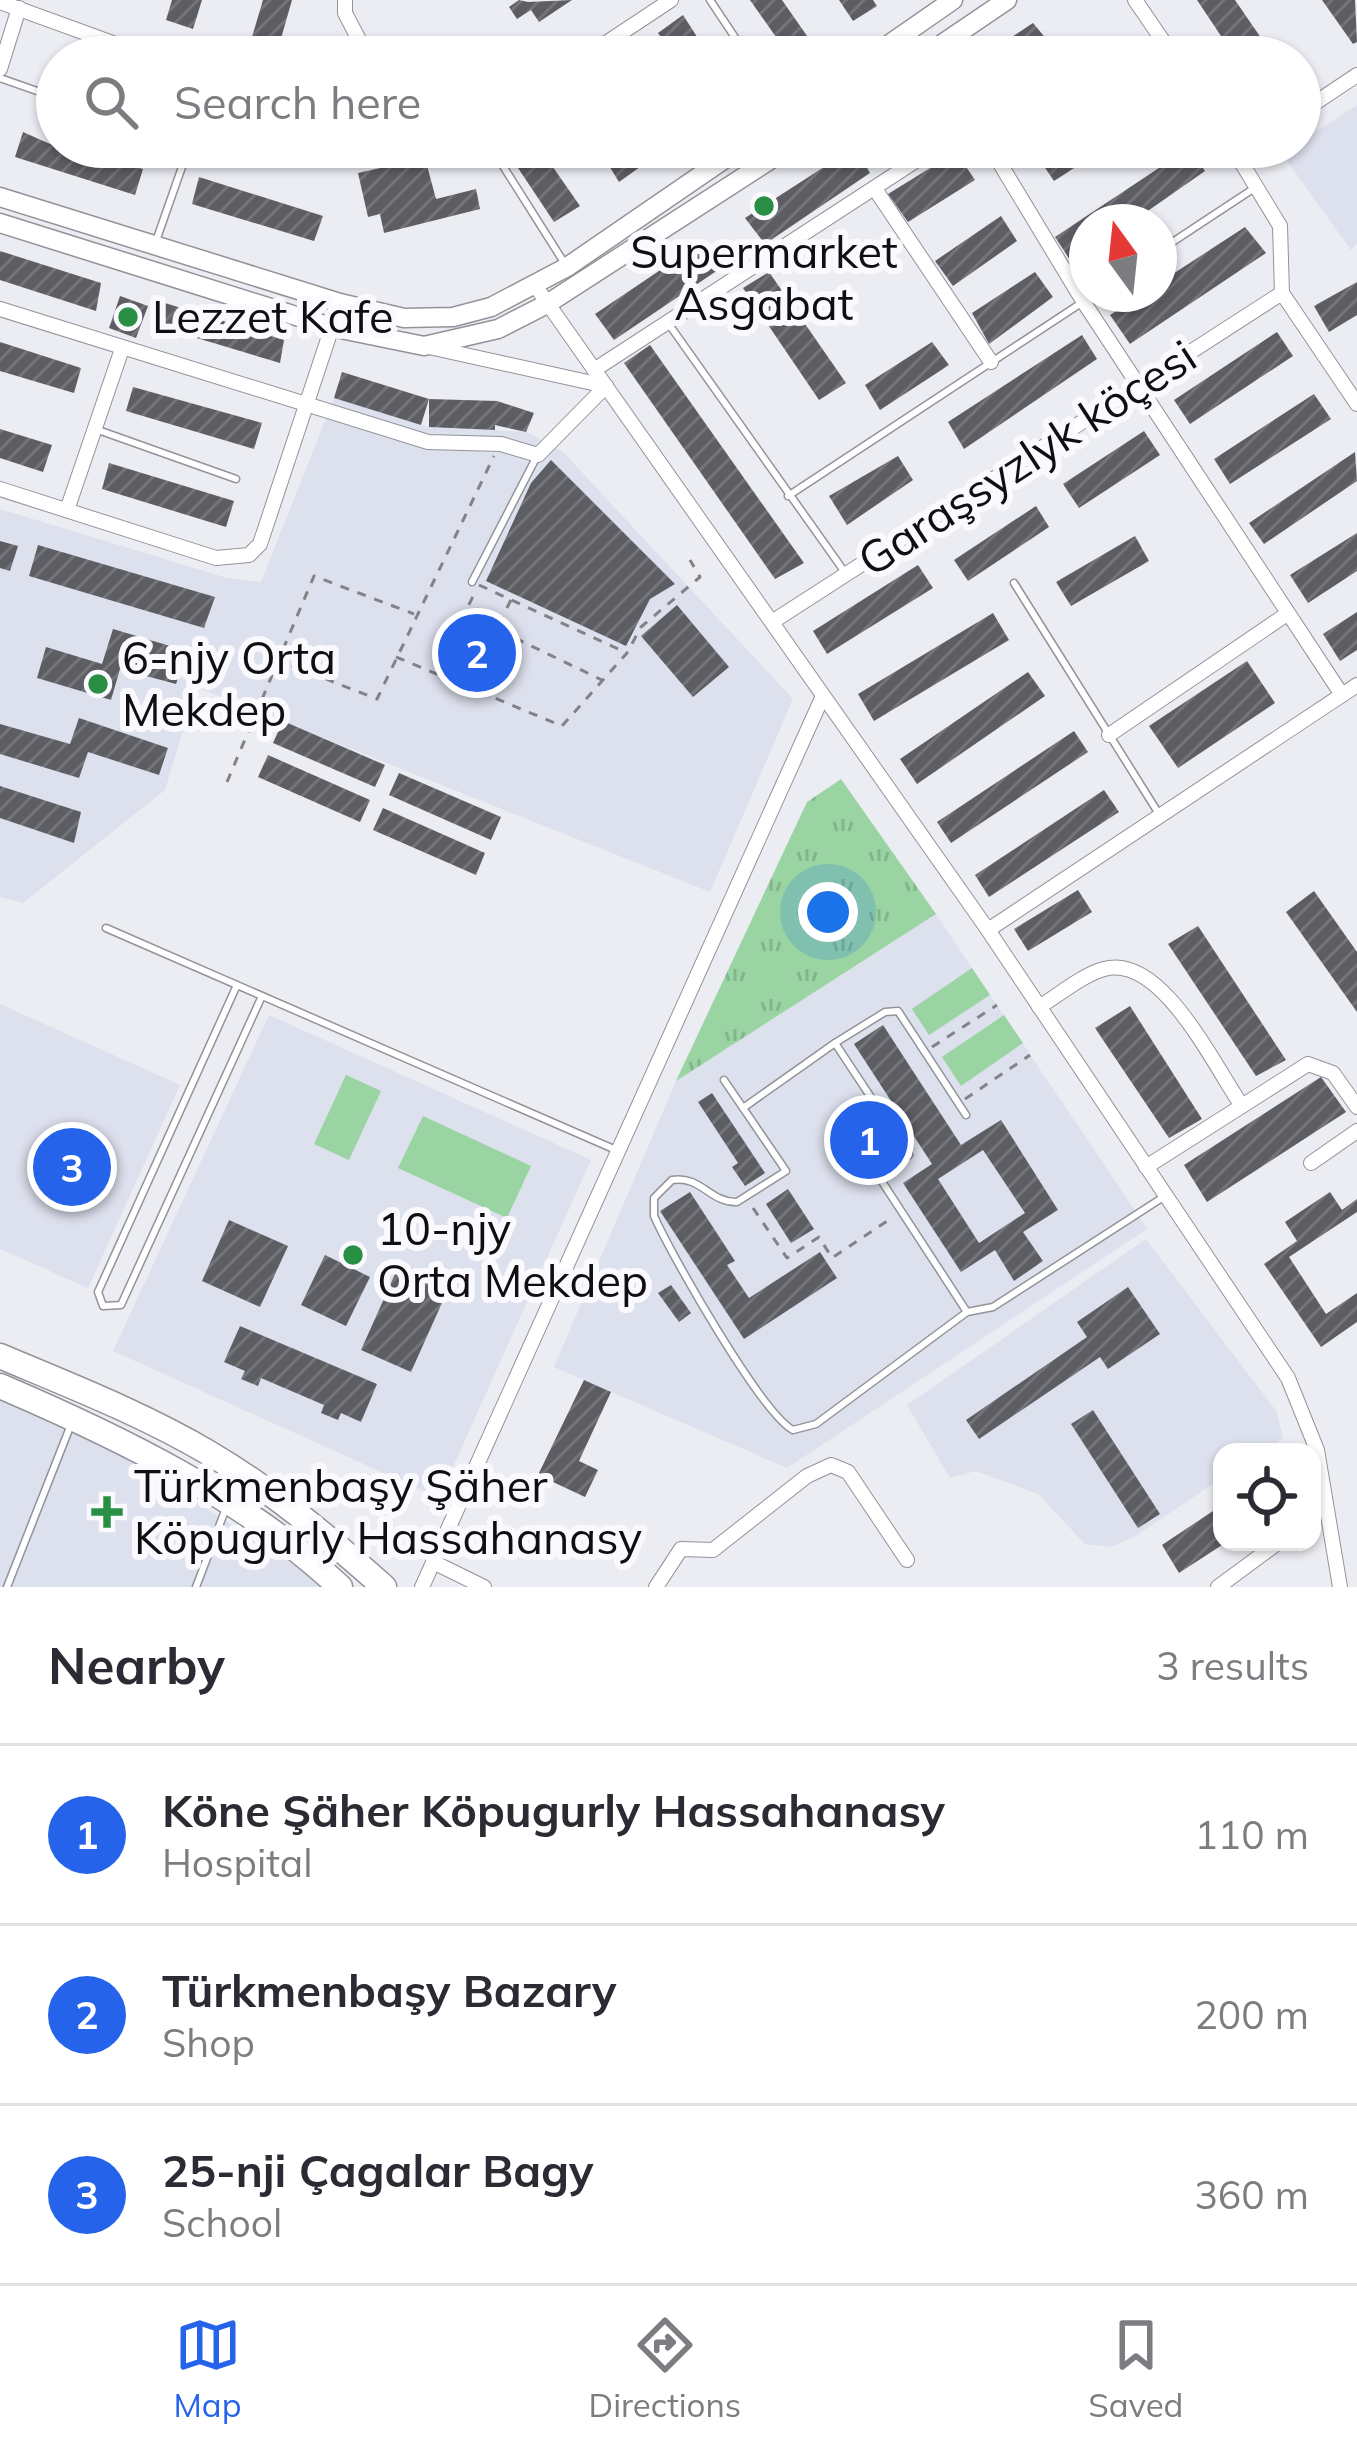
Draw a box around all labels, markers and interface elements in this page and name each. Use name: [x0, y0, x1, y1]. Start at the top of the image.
search box: [36, 36, 1321, 168]
icon: search: [78, 69, 144, 135]
text: Search here: [174, 74, 421, 130]
marker: Supermarket Asgabat: [751, 193, 777, 219]
north arrow: [1069, 204, 1177, 312]
place label: Supermarket Asgabat: [630, 223, 898, 331]
place label: Lezzet Kafe: [152, 288, 393, 344]
marker: Lezzet Kafe: [115, 304, 141, 330]
street label: Garaşsyzlyk köçesi: [847, 327, 1206, 587]
pin: 2: [438, 608, 516, 698]
place label: 6-njy Orta Mekdep: [122, 629, 336, 737]
marker: 6-njy Orta Mekdep: [85, 671, 111, 697]
your location: [798, 882, 858, 942]
pin: 1: [830, 1095, 908, 1185]
pin: 3: [33, 1122, 111, 1212]
place label: 10-njy Orta Mekdep: [377, 1200, 648, 1308]
marker: 10-njy Orta Mekdep: [340, 1242, 366, 1268]
map controls: [1213, 1443, 1321, 1551]
button: locate: [1213, 1443, 1321, 1551]
place label: Türkmenbaşy Şäher Köpugurly Hassahanasy: [134, 1457, 642, 1565]
marker: Türkmenbaşy Şäher Köpugurly Hassahanasy: [91, 1496, 123, 1528]
text: Nearby: [48, 1633, 225, 1697]
text: 3 results: [1156, 1641, 1309, 1690]
text: Köne Şäher Köpugurly Hassahanasy: [162, 1782, 945, 1838]
text: 1: [75, 1810, 99, 1859]
text: 110 m: [1194, 1810, 1309, 1859]
text: Hospital: [162, 1838, 313, 1887]
text: Türkmenbaşy Bazary: [162, 1962, 617, 2018]
text: 2: [75, 1990, 99, 2039]
text: 200 m: [1194, 1990, 1309, 2039]
text: Shop: [162, 2018, 255, 2067]
text: 25-nji Çagalar Bagy: [162, 2142, 594, 2198]
text: 3: [75, 2170, 99, 2219]
text: 360 m: [1194, 2170, 1309, 2219]
text: School: [162, 2198, 282, 2247]
tab: Map: [174, 2312, 241, 2425]
tab: Directions: [589, 2312, 741, 2425]
tab: Saved: [1088, 2312, 1183, 2425]

